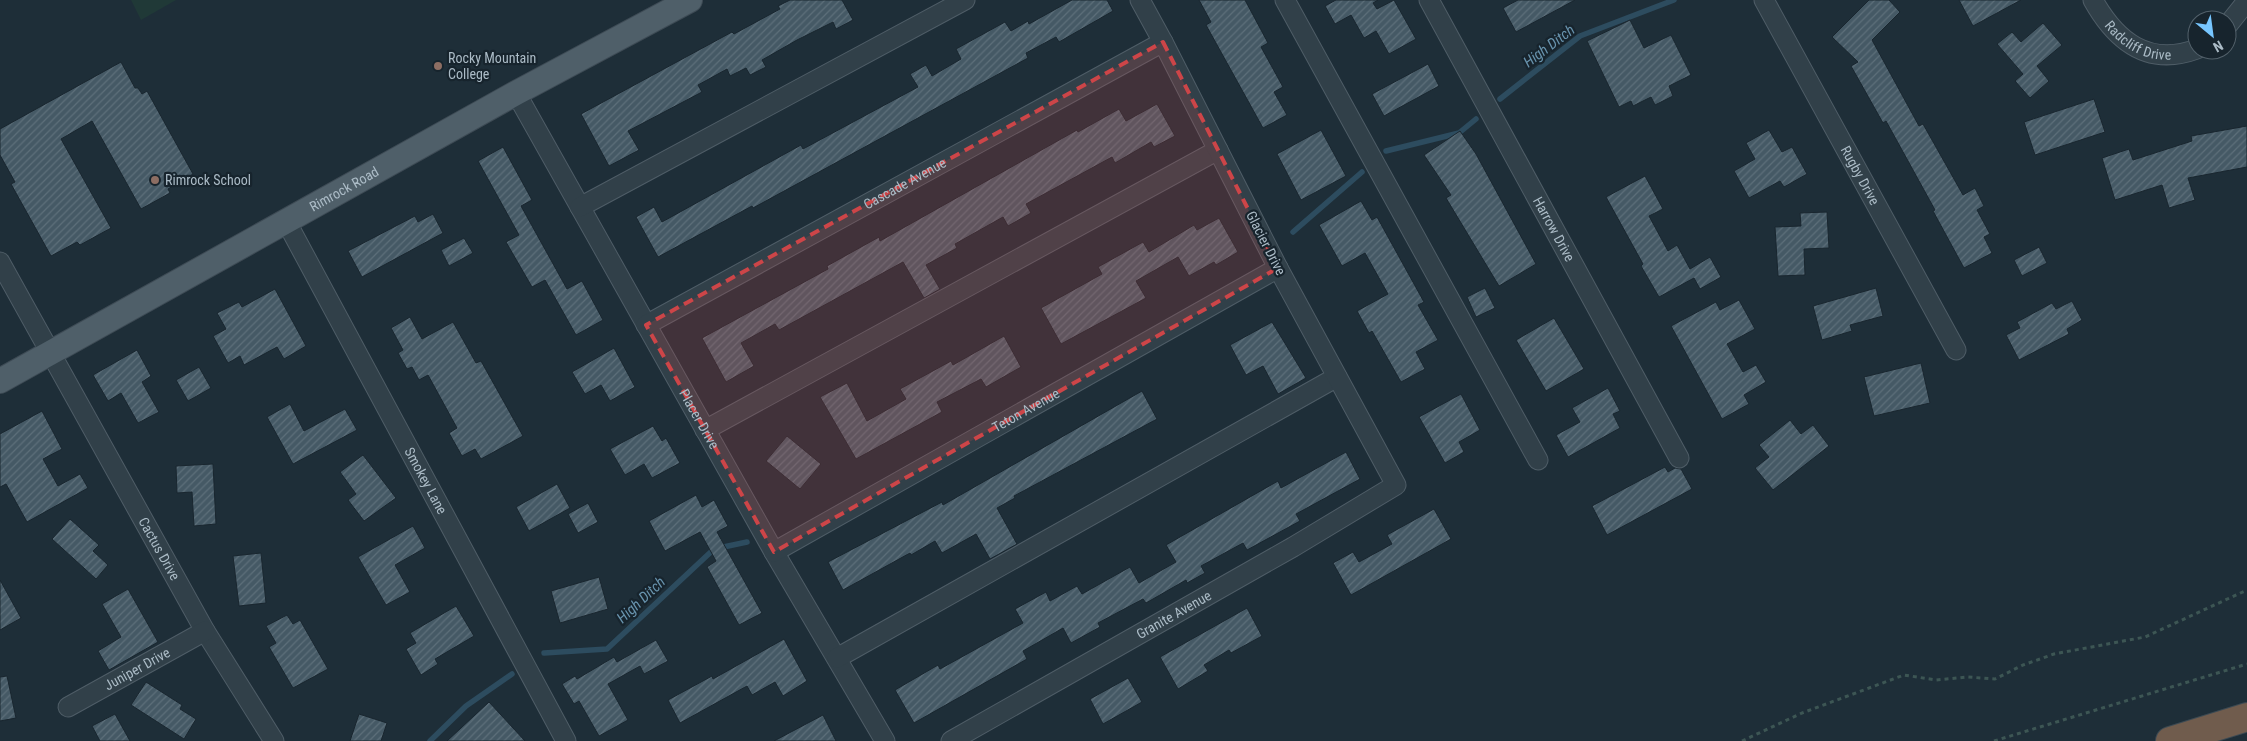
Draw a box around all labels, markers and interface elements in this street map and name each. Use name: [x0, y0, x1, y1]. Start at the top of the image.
north arrow: [2187, 10, 2237, 60]
street label: Radcliff Drive: [2102, 17, 2172, 63]
water label: High Ditch: [1520, 21, 1578, 71]
text: N: [2211, 37, 2226, 55]
place label: Rocky Mountain College: [448, 50, 536, 82]
marker: Rocky Mountain College: [432, 60, 444, 72]
street label: Rugby Drive: [1838, 143, 1883, 208]
street label: Cascade Avenue: [861, 154, 949, 212]
street label: Rimrock Road: [307, 163, 381, 215]
place label: Rimrock School: [165, 172, 251, 188]
marker: Rimrock School: [149, 174, 161, 186]
street label: Harrow Drive: [1530, 194, 1578, 265]
street label: Glacier Drive: [1243, 208, 1289, 278]
street label: Teton Avenue: [989, 385, 1063, 435]
street label: Placer Drive: [676, 386, 723, 452]
street label: Smokey Lane: [401, 445, 450, 517]
street label: Cactus Drive: [135, 514, 183, 583]
water label: High Ditch: [613, 573, 669, 627]
street label: Granite Avenue: [1134, 587, 1214, 642]
street label: Juniper Drive: [102, 644, 173, 693]

